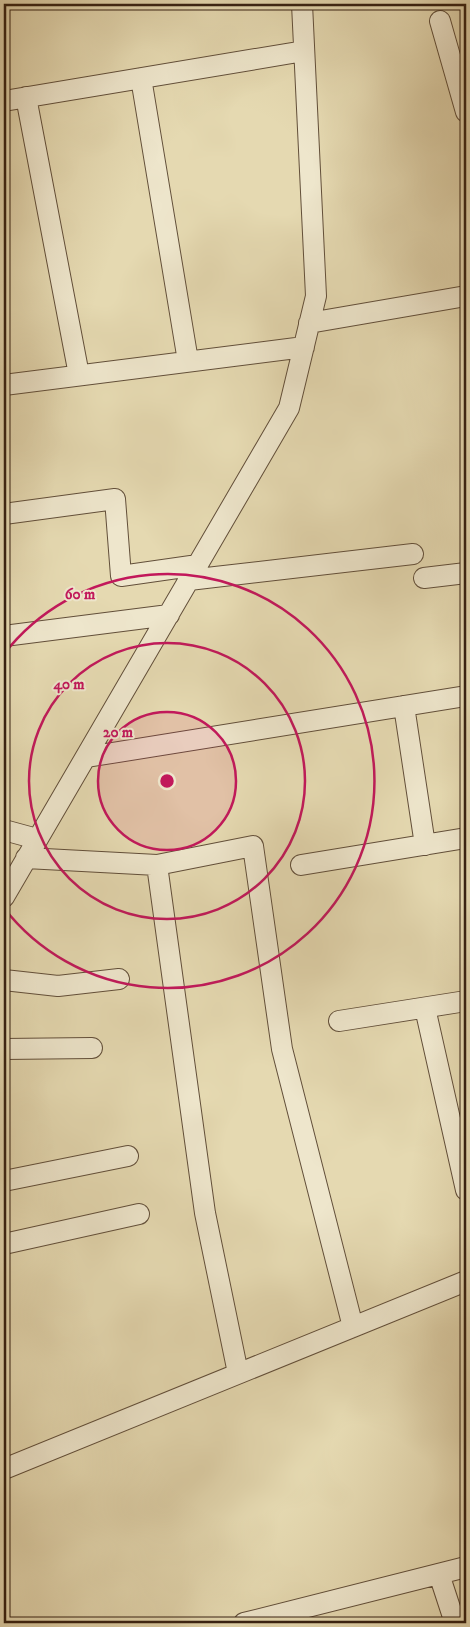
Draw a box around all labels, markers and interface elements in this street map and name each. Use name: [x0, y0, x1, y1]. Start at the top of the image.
text: 60 m: [65, 585, 96, 604]
text: 40 m: [52, 675, 85, 694]
text: 20 m: [103, 723, 134, 742]
centre of rings: [158, 772, 176, 790]

